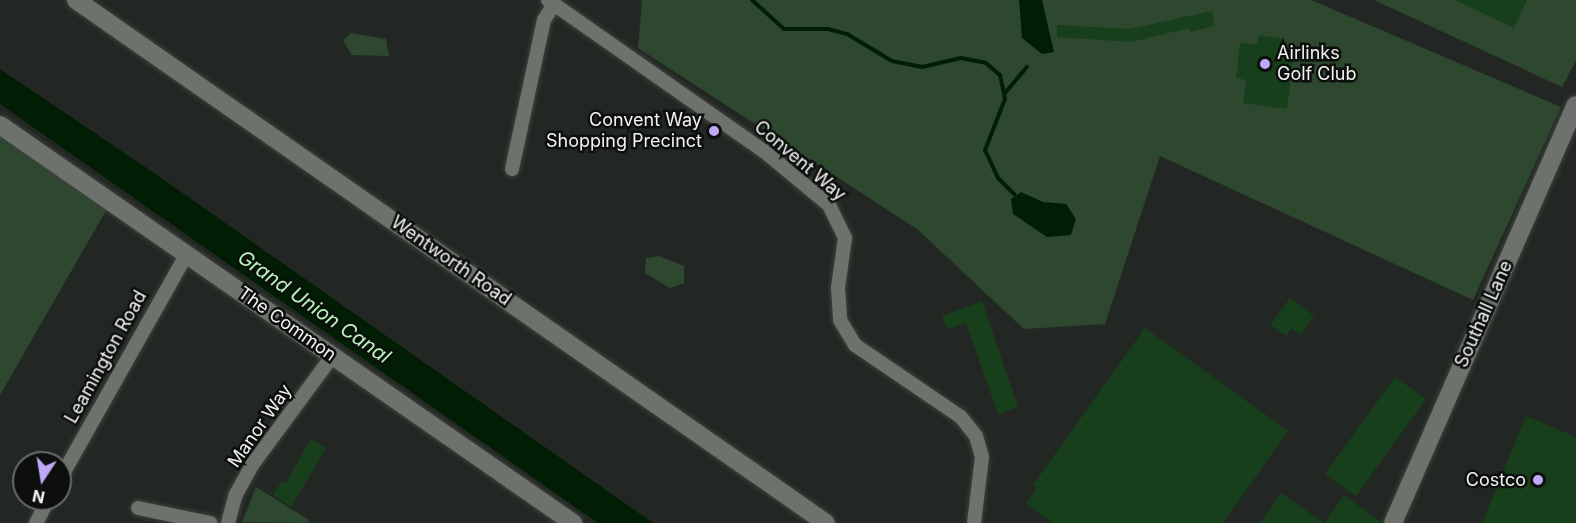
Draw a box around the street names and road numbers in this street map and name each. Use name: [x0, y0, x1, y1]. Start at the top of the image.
street label: Convent Way: [750, 116, 850, 206]
street label: Wentworth Road: [387, 212, 515, 310]
street label: Southall Lane: [1451, 257, 1517, 371]
street label: The Common: [234, 282, 340, 366]
street label: Leamington Road: [61, 287, 151, 427]
street label: Manor Way: [224, 380, 296, 472]

